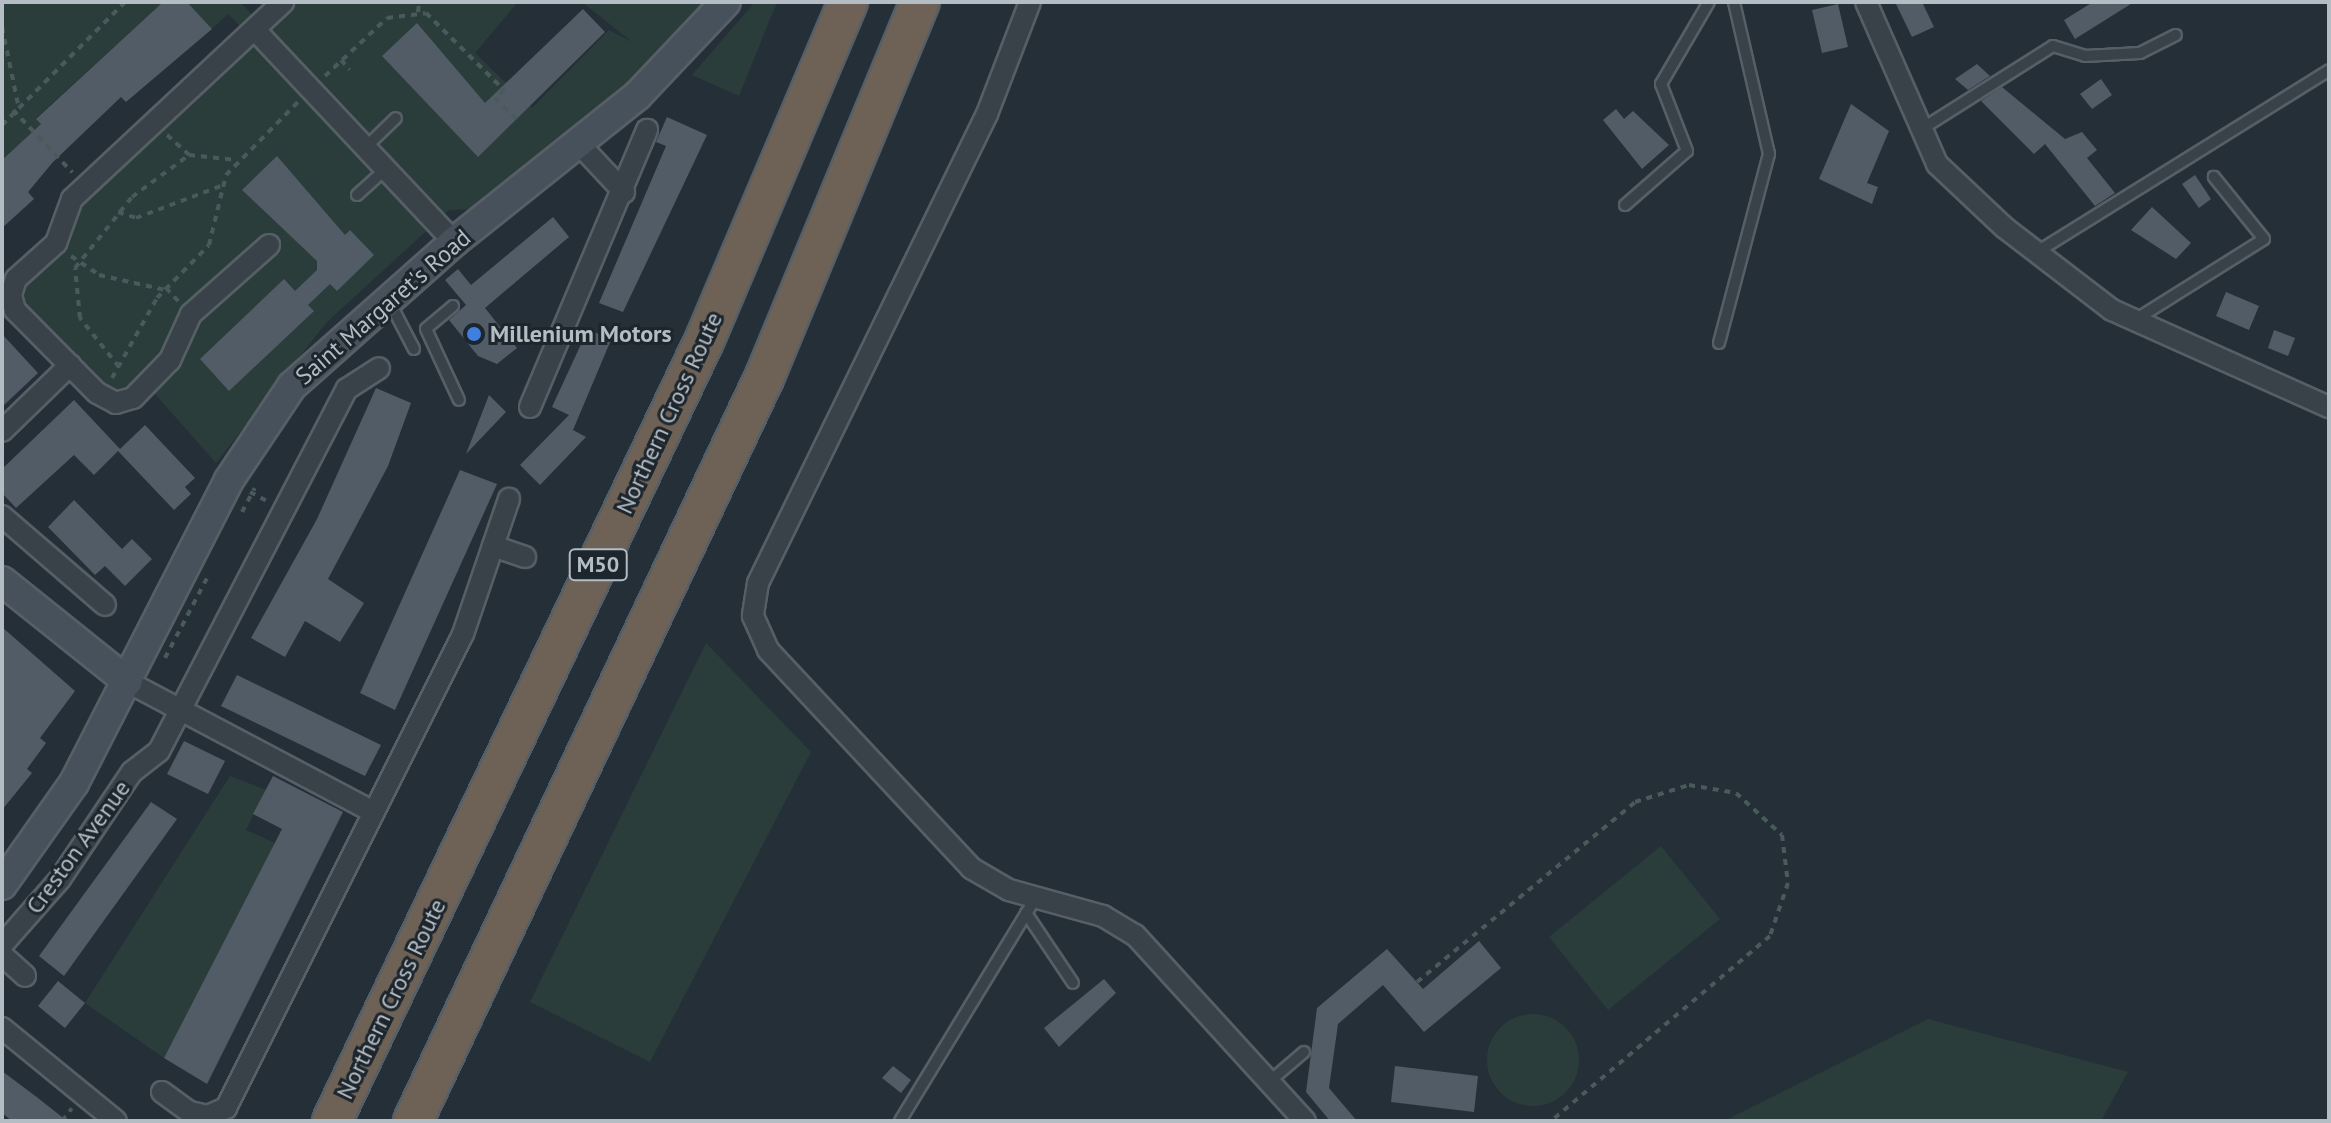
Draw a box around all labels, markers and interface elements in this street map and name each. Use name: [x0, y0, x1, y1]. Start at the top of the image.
street label: Saint Margaret's Road: [290, 223, 476, 391]
street label: Northern Cross Route: [610, 308, 728, 518]
place label: Millenium Motors: [490, 320, 672, 348]
marker: Millenium Motors: [465, 325, 483, 343]
road number: M50: [568, 547, 628, 583]
street label: Creston Avenue: [20, 774, 136, 920]
street label: Northern Cross Route: [330, 894, 452, 1104]

